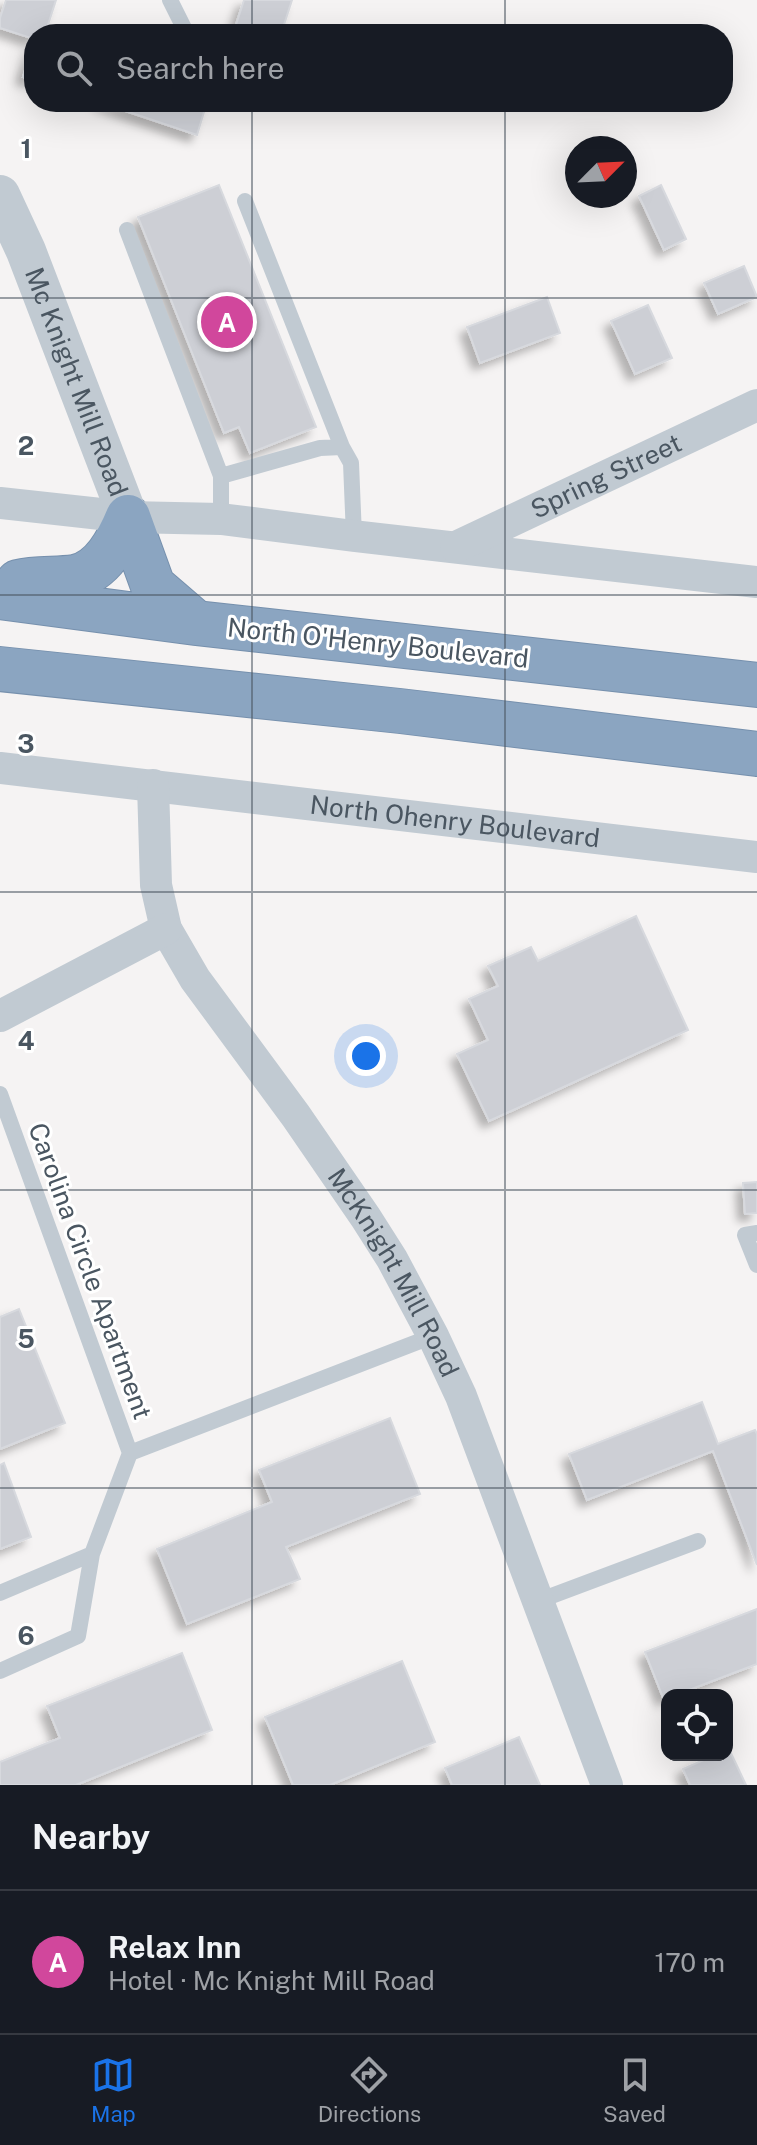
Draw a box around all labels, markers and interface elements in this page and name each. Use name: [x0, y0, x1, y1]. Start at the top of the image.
search box: [24, 24, 733, 112]
icon: search: [52, 46, 96, 90]
text: Search here: [116, 50, 284, 86]
text: 1: [20, 133, 32, 164]
north arrow: [565, 136, 637, 208]
street label: Mc Knight Mill Road: [19, 263, 135, 500]
pin: A: [201, 292, 253, 352]
street label: Spring Street: [525, 427, 686, 525]
text: 2: [18, 430, 34, 461]
street label: North O'Henry Boulevard: [226, 611, 530, 674]
text: 3: [17, 728, 35, 759]
street label: North Ohenry Boulevard: [308, 789, 602, 853]
text: 4: [17, 1025, 35, 1056]
your location: [346, 1036, 386, 1076]
street label: Carolina Circle Apartment: [22, 1118, 159, 1423]
street label: McKnight Mill Road: [321, 1162, 466, 1382]
text: 5: [17, 1323, 35, 1354]
text: 6: [17, 1620, 35, 1651]
map controls: [661, 1689, 733, 1761]
button: locate: [661, 1689, 733, 1761]
text: Nearby: [32, 1817, 150, 1857]
text: Relax Inn: [108, 1929, 241, 1965]
text: A: [49, 1947, 67, 1978]
text: 170 m: [655, 1947, 725, 1978]
text: Hotel · Mc Knight Mill Road: [108, 1965, 435, 1996]
tab: Map: [91, 2053, 136, 2127]
tab: Directions: [318, 2053, 421, 2127]
tab: Saved: [603, 2053, 666, 2127]

